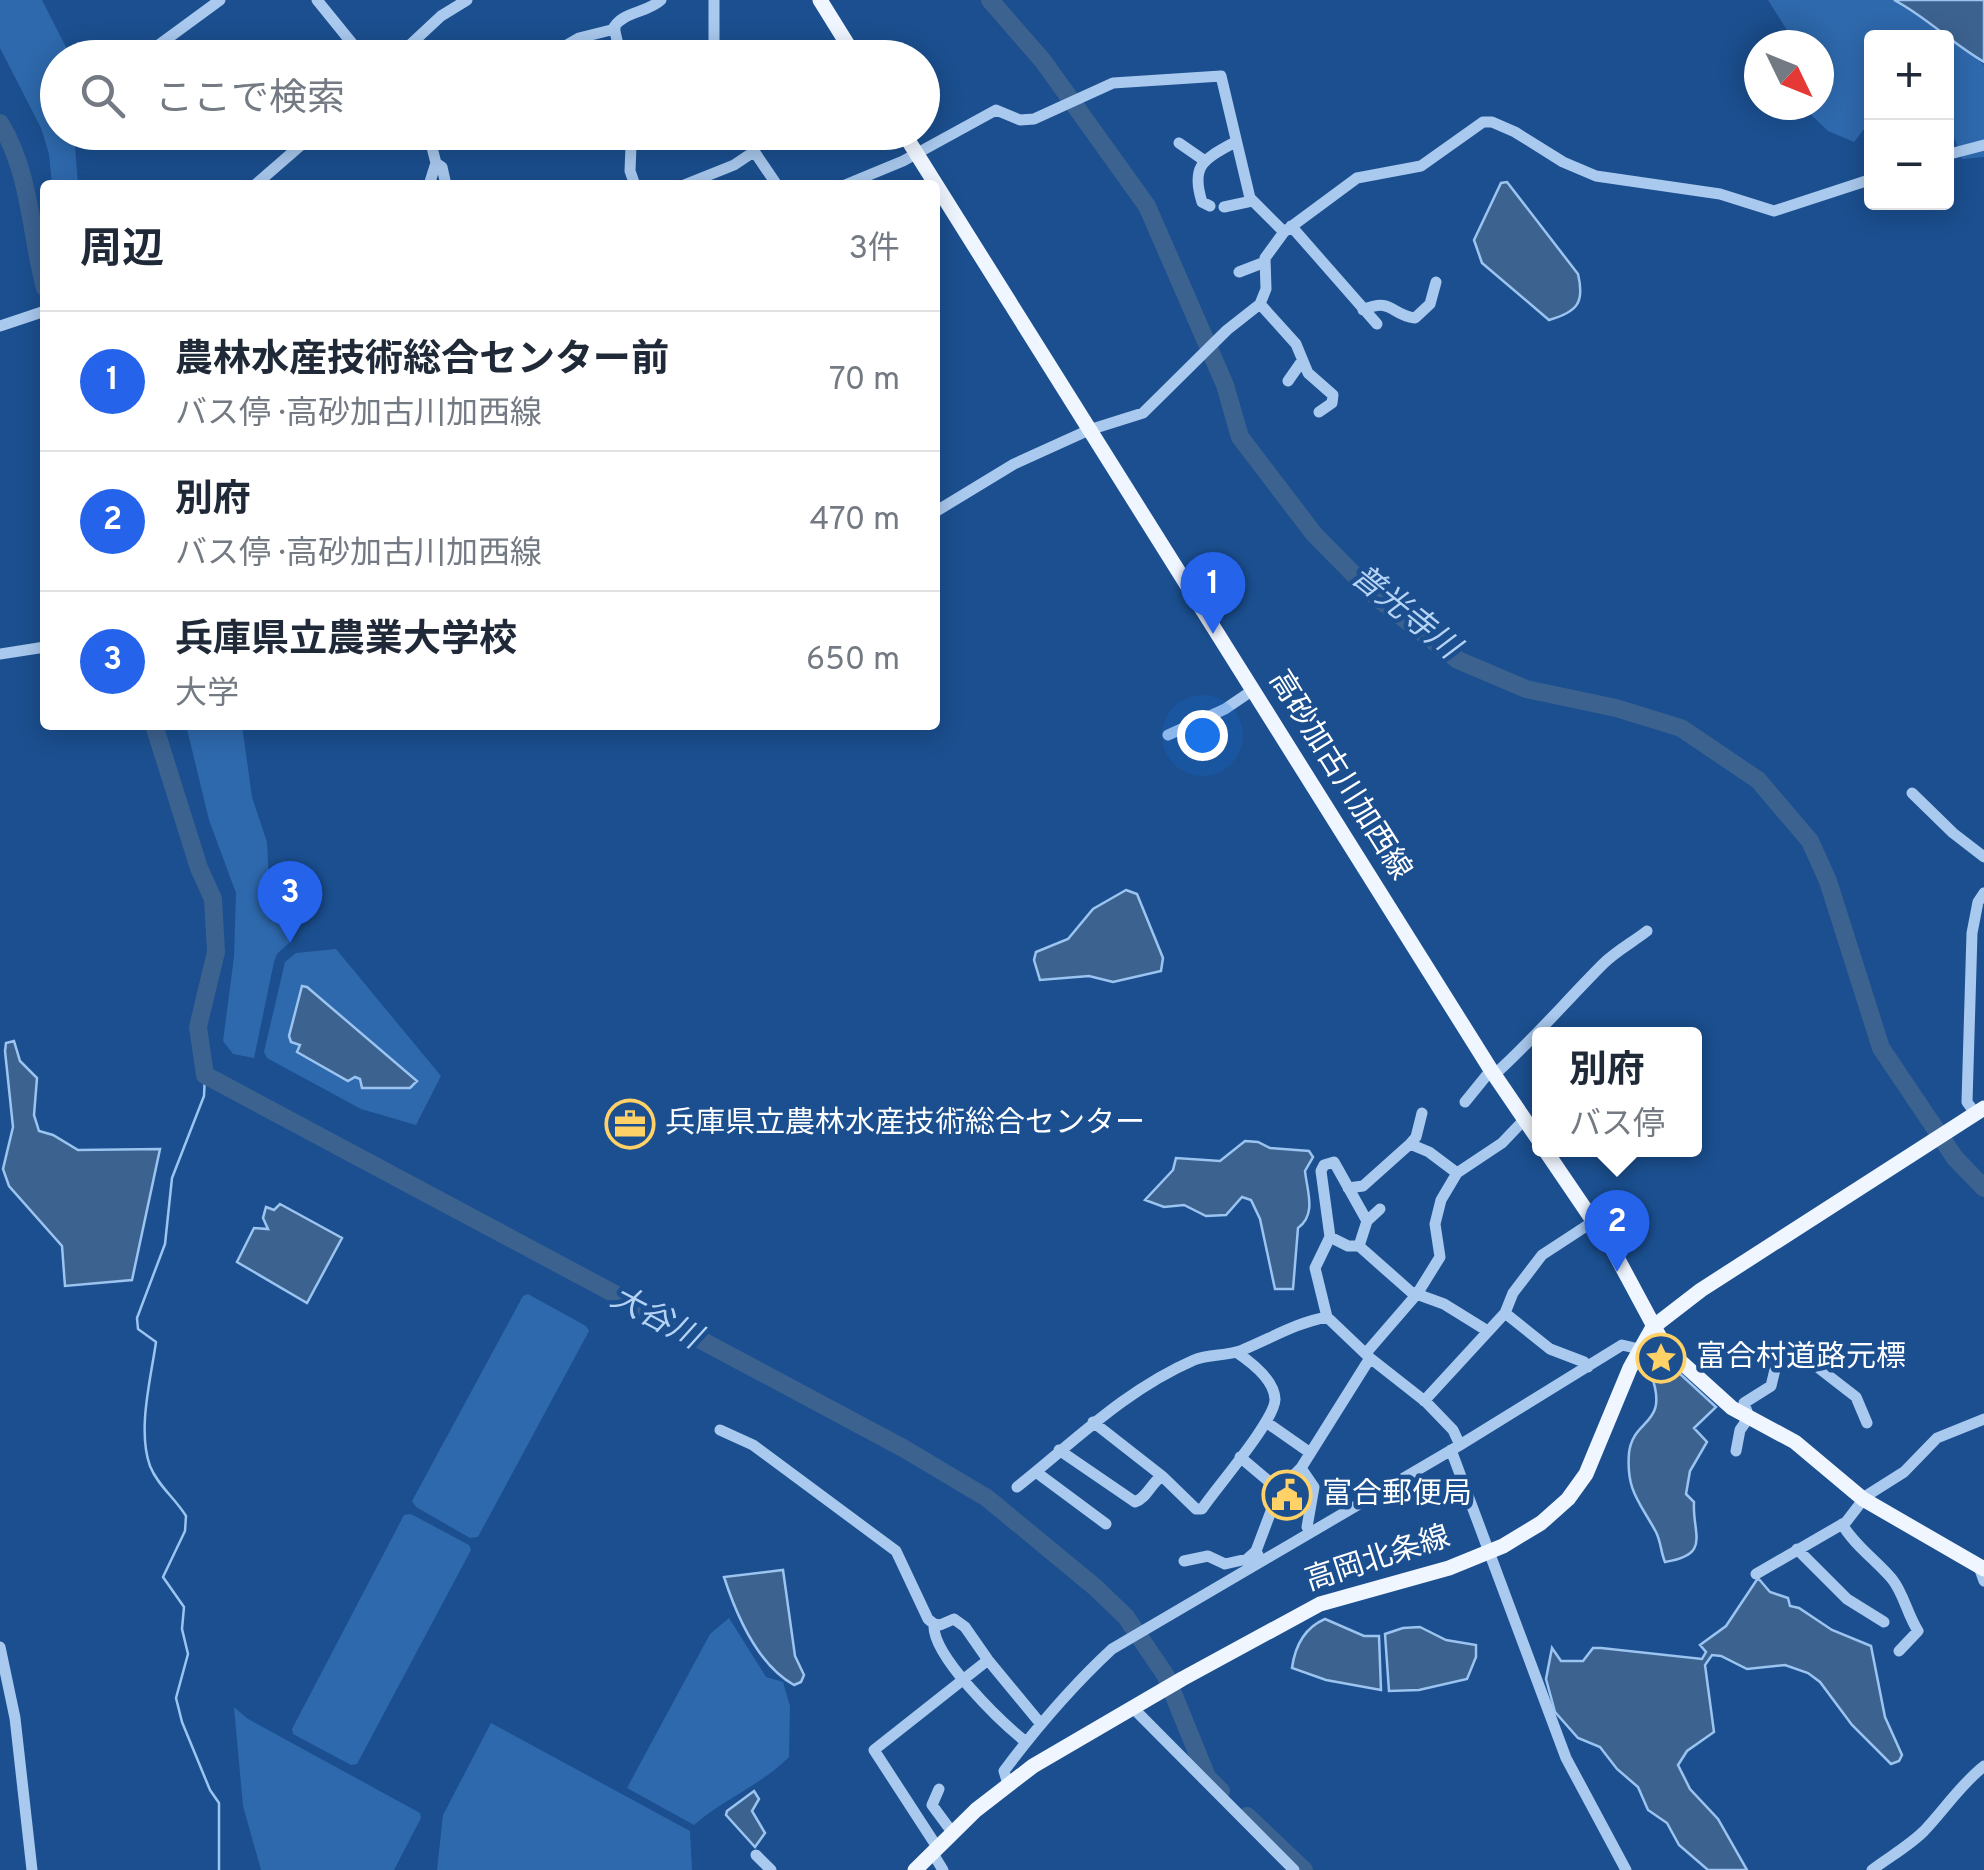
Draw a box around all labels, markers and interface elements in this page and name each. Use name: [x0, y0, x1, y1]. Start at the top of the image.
north arrow: [1744, 30, 1834, 120]
map controls: [1864, 30, 1954, 210]
button: +: [1864, 30, 1954, 120]
search box: [40, 40, 940, 150]
icon: search: [75, 68, 130, 123]
text: ここで検索: [155, 76, 345, 125]
button: −: [1864, 120, 1954, 210]
text: 周辺: [80, 225, 164, 278]
text: 3件: [849, 230, 900, 270]
text: 農林水産技術総合センター前: [175, 337, 669, 386]
text: 1: [106, 361, 119, 401]
text: 70 m: [829, 361, 900, 401]
text: バス停 · 高砂加古川加西線: [175, 395, 542, 435]
text: 別府: [175, 477, 251, 526]
text: 2: [103, 501, 122, 541]
text: 470 m: [810, 501, 900, 541]
text: バス停 · 高砂加古川加西線: [175, 535, 542, 575]
pin: 1: [1180, 552, 1246, 634]
water label: 普光寺川: [1342, 557, 1469, 671]
text: 兵庫県立農業大学校: [175, 617, 517, 666]
text: 3: [103, 641, 122, 681]
text: 650 m: [806, 641, 900, 681]
street label: 高砂加古川加西線: [1260, 664, 1418, 888]
text: 大学: [175, 675, 239, 715]
your location: [1177, 710, 1228, 761]
pin: 3: [258, 860, 322, 943]
popup: [1532, 1027, 1702, 1157]
text: 別府: [1569, 1048, 1645, 1097]
office icon: 兵庫県立農林水産技術総合センター: [604, 1098, 656, 1150]
place label: 兵庫県立農林水産技術総合センター: [665, 1106, 1145, 1143]
text: バス停: [1569, 1106, 1665, 1146]
pin: 2: [1584, 1190, 1650, 1272]
water label: 大谷川: [603, 1279, 709, 1361]
place icon: 富合村道路元標: [1635, 1332, 1687, 1384]
place label: 富合村道路元標: [1696, 1340, 1906, 1377]
public building icon: 富合郵便局: [1261, 1469, 1313, 1521]
place label: 富合郵便局: [1322, 1477, 1472, 1514]
street label: 高岡北条線: [1301, 1519, 1455, 1601]

